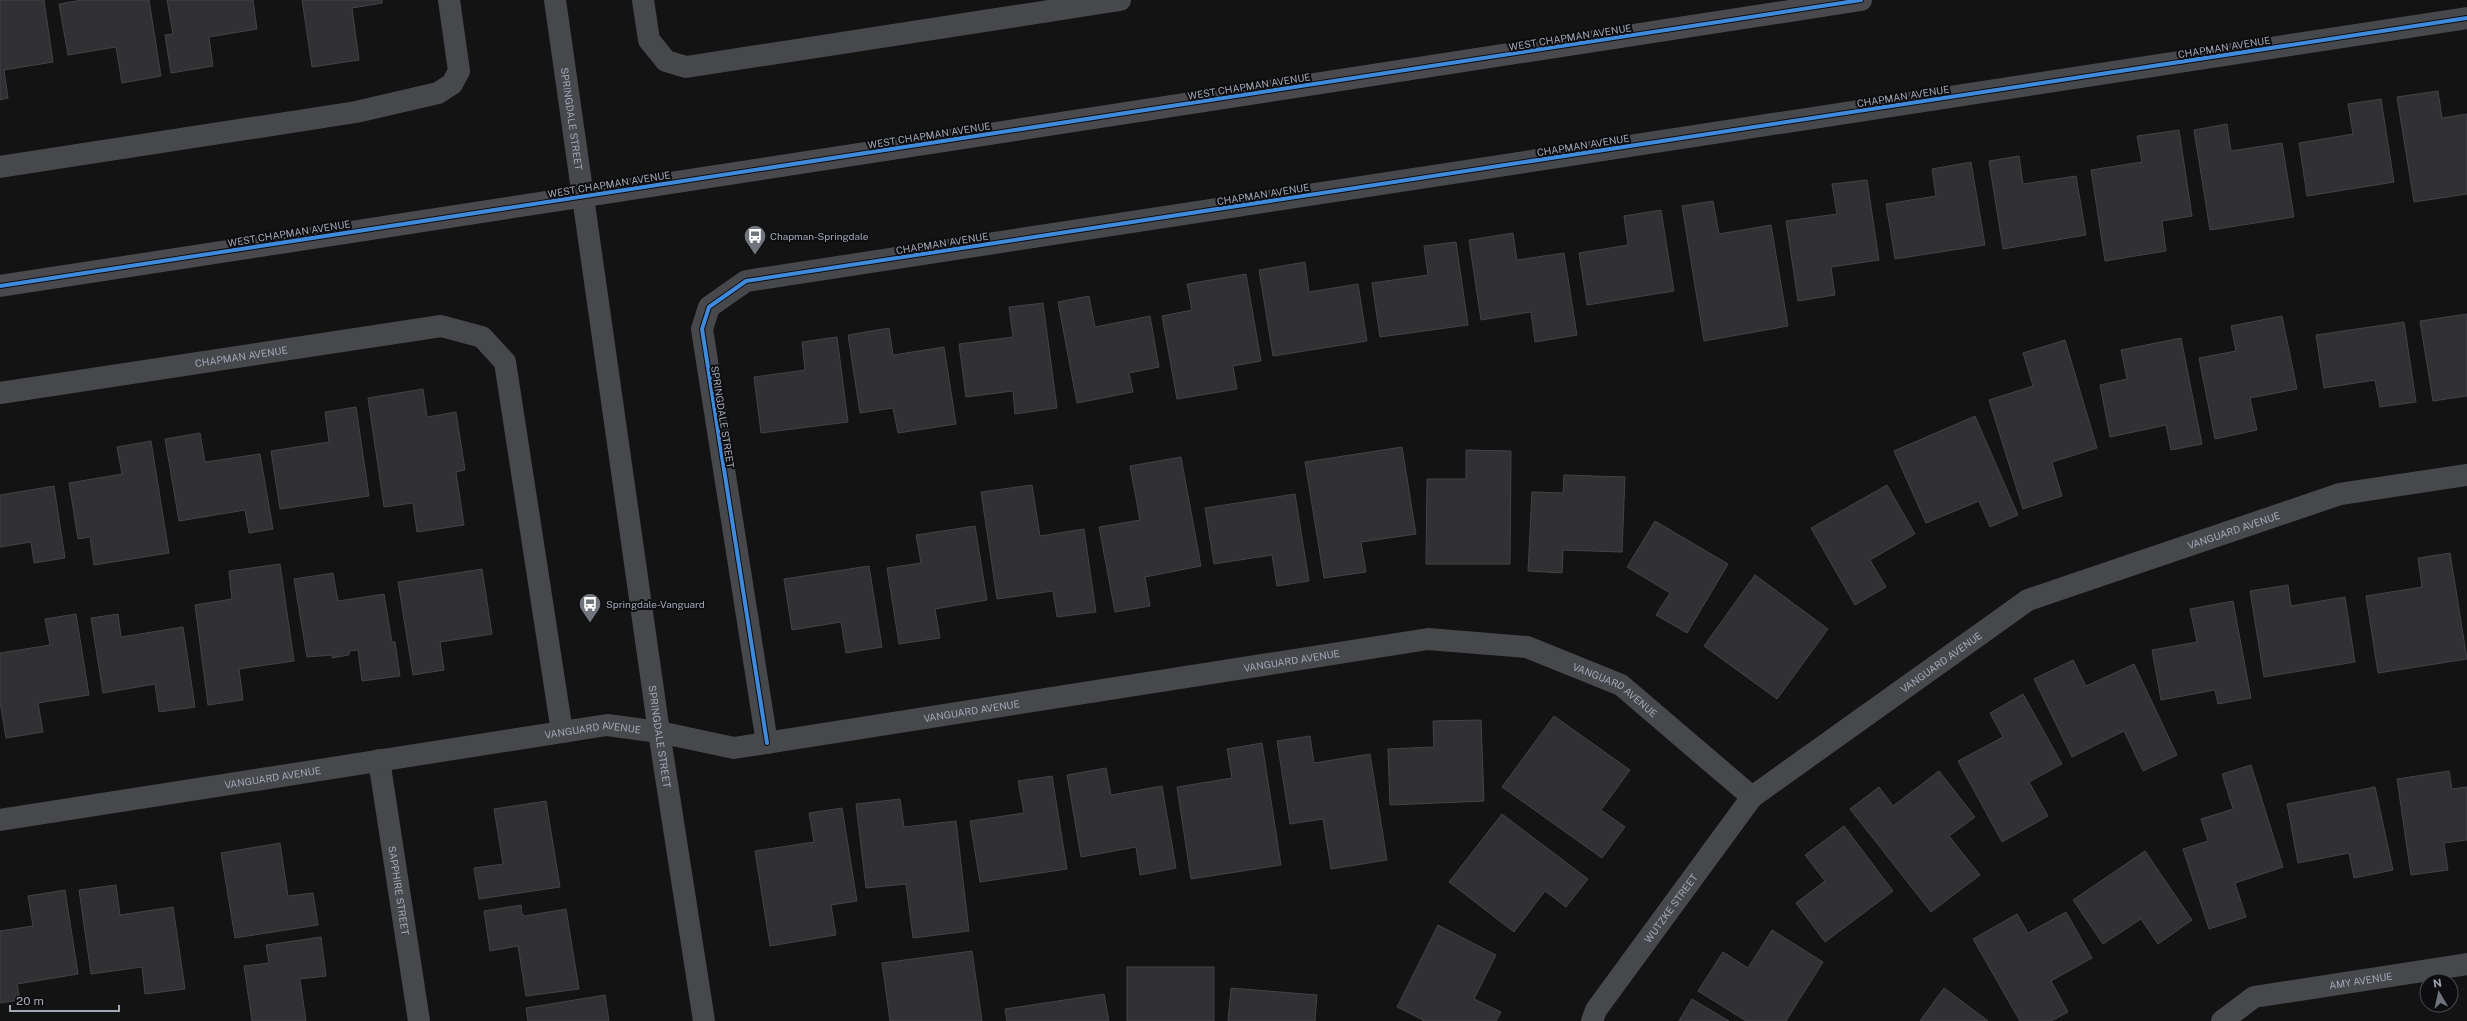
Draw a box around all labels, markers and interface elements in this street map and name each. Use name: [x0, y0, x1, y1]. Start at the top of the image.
street label: WEST CHAPMAN AVENUE: [1508, 21, 1632, 53]
street label: CHAPMAN AVENUE: [2177, 34, 2271, 60]
street label: SPRINGDALE STREET: [559, 67, 585, 171]
street label: WEST CHAPMAN AVENUE: [1187, 70, 1311, 102]
street label: CHAPMAN AVENUE: [1856, 83, 1950, 109]
street label: WEST CHAPMAN AVENUE: [867, 119, 991, 151]
street label: CHAPMAN AVENUE: [1536, 132, 1630, 158]
street label: WEST CHAPMAN AVENUE: [547, 168, 671, 200]
street label: CHAPMAN AVENUE: [1216, 181, 1310, 207]
street label: WEST CHAPMAN AVENUE: [227, 217, 351, 249]
bus stop icon: Chapman-Springdale: [742, 223, 768, 256]
place label: Chapman-Springdale: [770, 230, 869, 242]
street label: CHAPMAN AVENUE: [895, 230, 989, 256]
street label: CHAPMAN AVENUE: [194, 343, 288, 369]
street label: SPRINGDALE STREET: [709, 365, 737, 469]
street label: VANGUARD AVENUE: [2186, 509, 2282, 551]
bus stop icon: Springdale-Vanguard: [577, 591, 603, 624]
place label: Springdale-Vanguard: [606, 598, 705, 610]
street label: VANGUARD AVENUE: [1898, 629, 1984, 695]
street label: VANGUARD AVENUE: [1243, 647, 1341, 674]
street label: VANGUARD AVENUE: [1571, 660, 1660, 719]
street label: SPRINGDALE STREET: [646, 684, 674, 789]
street label: VANGUARD AVENUE: [923, 697, 1020, 724]
street label: VANGUARD AVENUE: [544, 719, 642, 741]
street label: VANGUARD AVENUE: [224, 764, 322, 791]
street label: SAPPHIRE STREET: [386, 845, 412, 936]
street label: WUTZKE STREET: [1641, 871, 1700, 945]
street label: AMY AVENUE: [2328, 970, 2393, 991]
north arrow: [2419, 973, 2459, 1013]
text: N: [2432, 977, 2443, 990]
scale bar: [10, 987, 119, 1013]
text: 20 m: [16, 994, 44, 1008]

